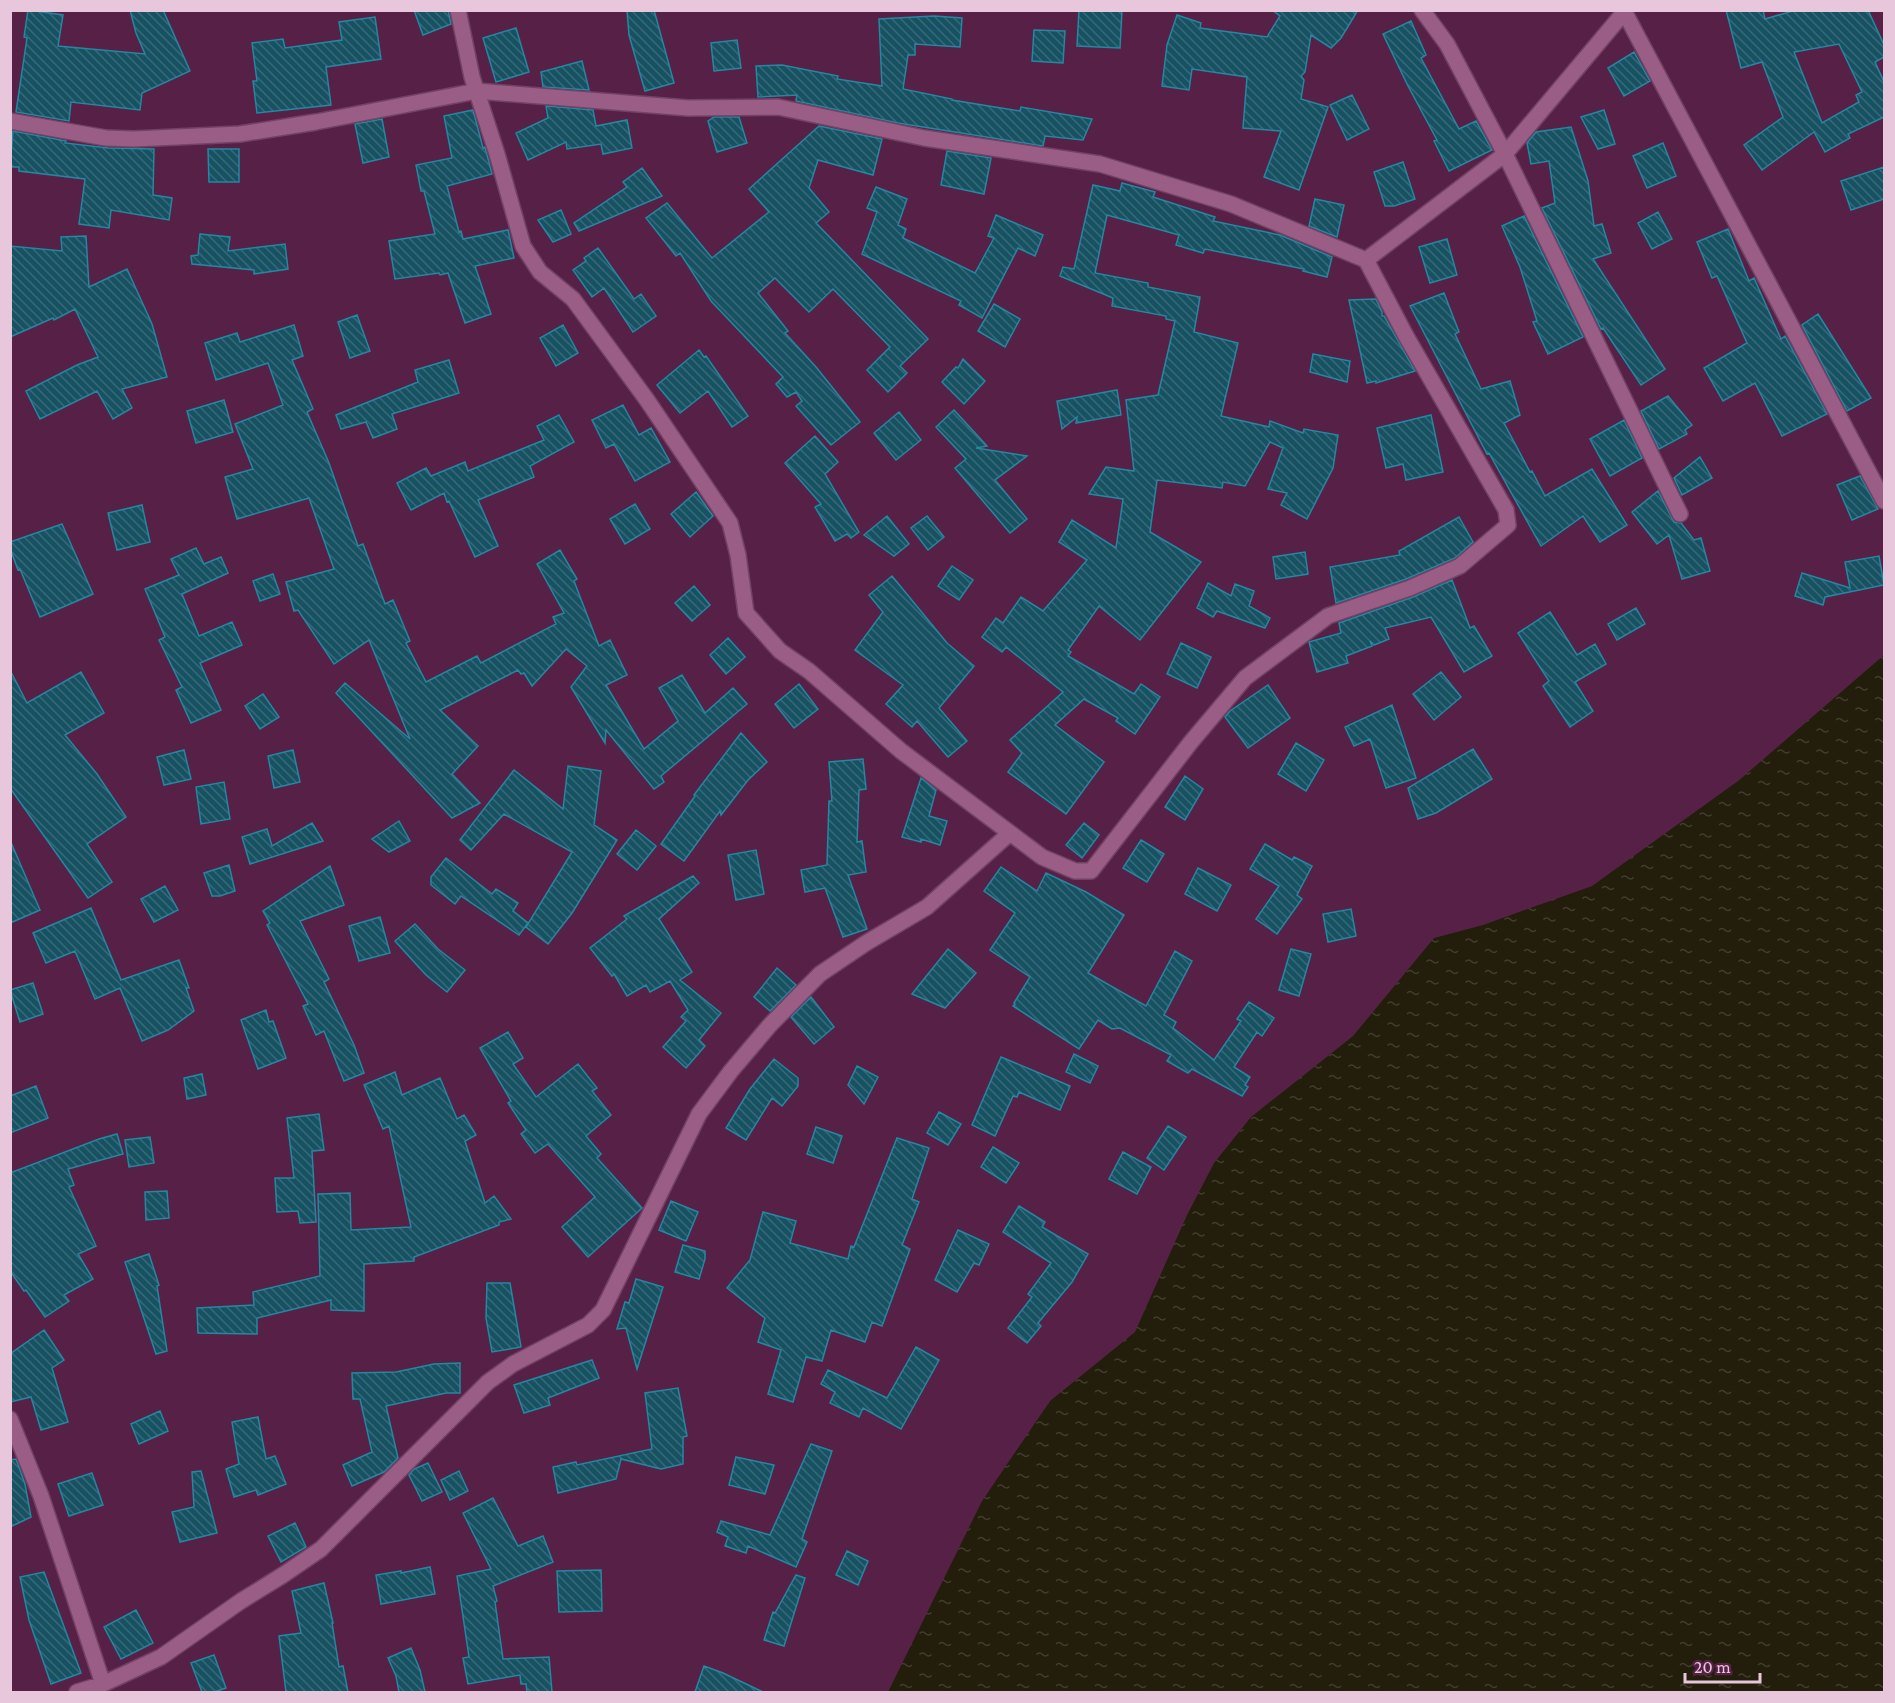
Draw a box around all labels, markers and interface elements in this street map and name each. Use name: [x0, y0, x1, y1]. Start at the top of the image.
scale bar: [1685, 1646, 1760, 1684]
text: 20 m: [1694, 1657, 1731, 1677]

